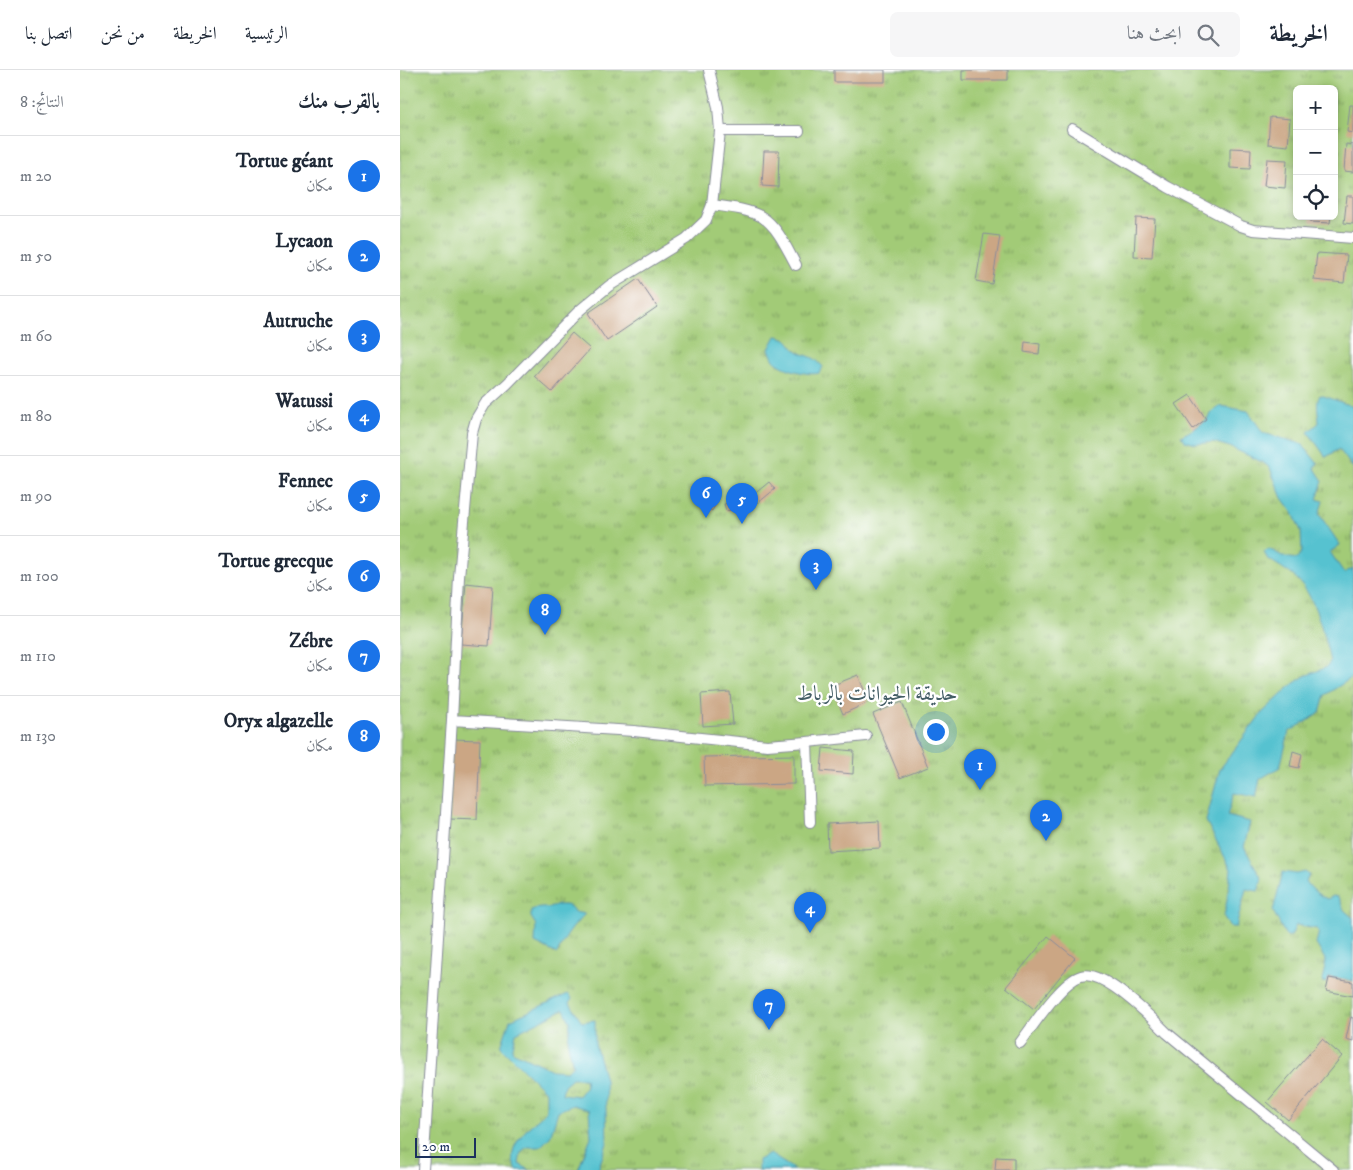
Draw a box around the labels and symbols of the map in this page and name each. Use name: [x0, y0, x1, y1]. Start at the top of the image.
pin: 6: [690, 477, 722, 518]
pin: 5: [726, 483, 758, 524]
pin: 3: [800, 549, 832, 590]
pin: 8: [529, 594, 561, 635]
park label: حديقة الحيوانات بالرباط: [796, 681, 958, 707]
your location: [923, 719, 949, 745]
pin: 1: [964, 749, 996, 790]
pin: 2: [1030, 800, 1062, 841]
pin: 4: [794, 892, 826, 933]
pin: 7: [753, 989, 785, 1030]
scale bar: [415, 1135, 476, 1158]

